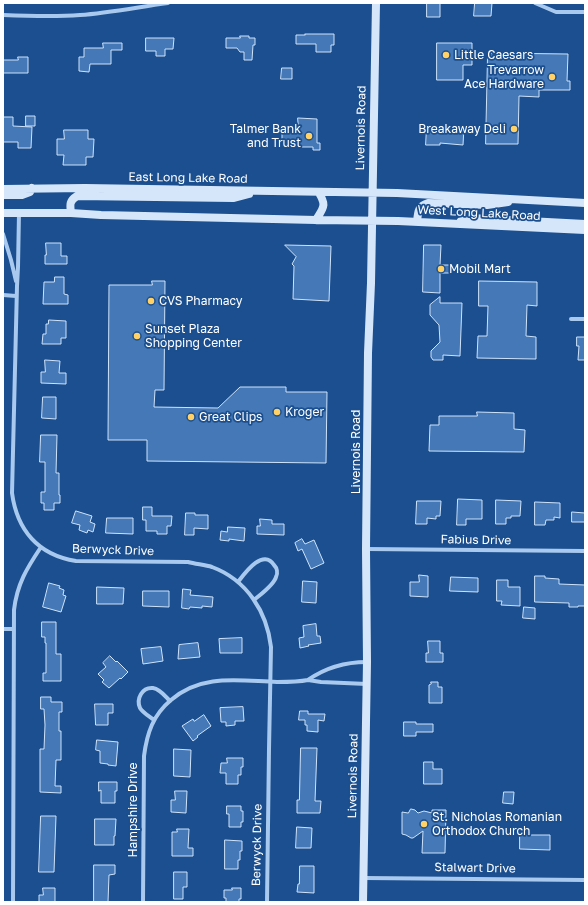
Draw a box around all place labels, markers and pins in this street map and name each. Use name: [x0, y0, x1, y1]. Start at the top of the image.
place label: Little Caesars: [454, 48, 533, 62]
marker: Little Caesars: [441, 50, 451, 60]
place label: Trevarrow Ace Hardware: [464, 63, 544, 91]
marker: Trevarrow Ace Hardware: [547, 72, 557, 82]
place label: Talmer Bank and Trust: [230, 122, 301, 150]
place label: Breakaway Deli: [418, 122, 506, 136]
marker: Breakaway Deli: [509, 124, 519, 134]
marker: Talmer Bank and Trust: [304, 131, 314, 141]
place label: Mobil Mart: [449, 262, 511, 276]
marker: Mobil Mart: [436, 264, 446, 274]
place label: CVS Pharmacy: [159, 294, 243, 308]
marker: CVS Pharmacy: [146, 296, 156, 306]
place label: Sunset Plaza Shopping Center: [145, 322, 242, 350]
marker: Sunset Plaza Shopping Center: [132, 331, 142, 341]
place label: Kroger: [285, 405, 324, 419]
marker: Kroger: [272, 407, 282, 417]
place label: Great Clips: [199, 410, 262, 424]
marker: Great Clips: [186, 412, 196, 422]
place label: St. Nicholas Romanian Orthodox Church: [432, 810, 562, 838]
marker: St. Nicholas Romanian Orthodox Church: [419, 819, 429, 829]

